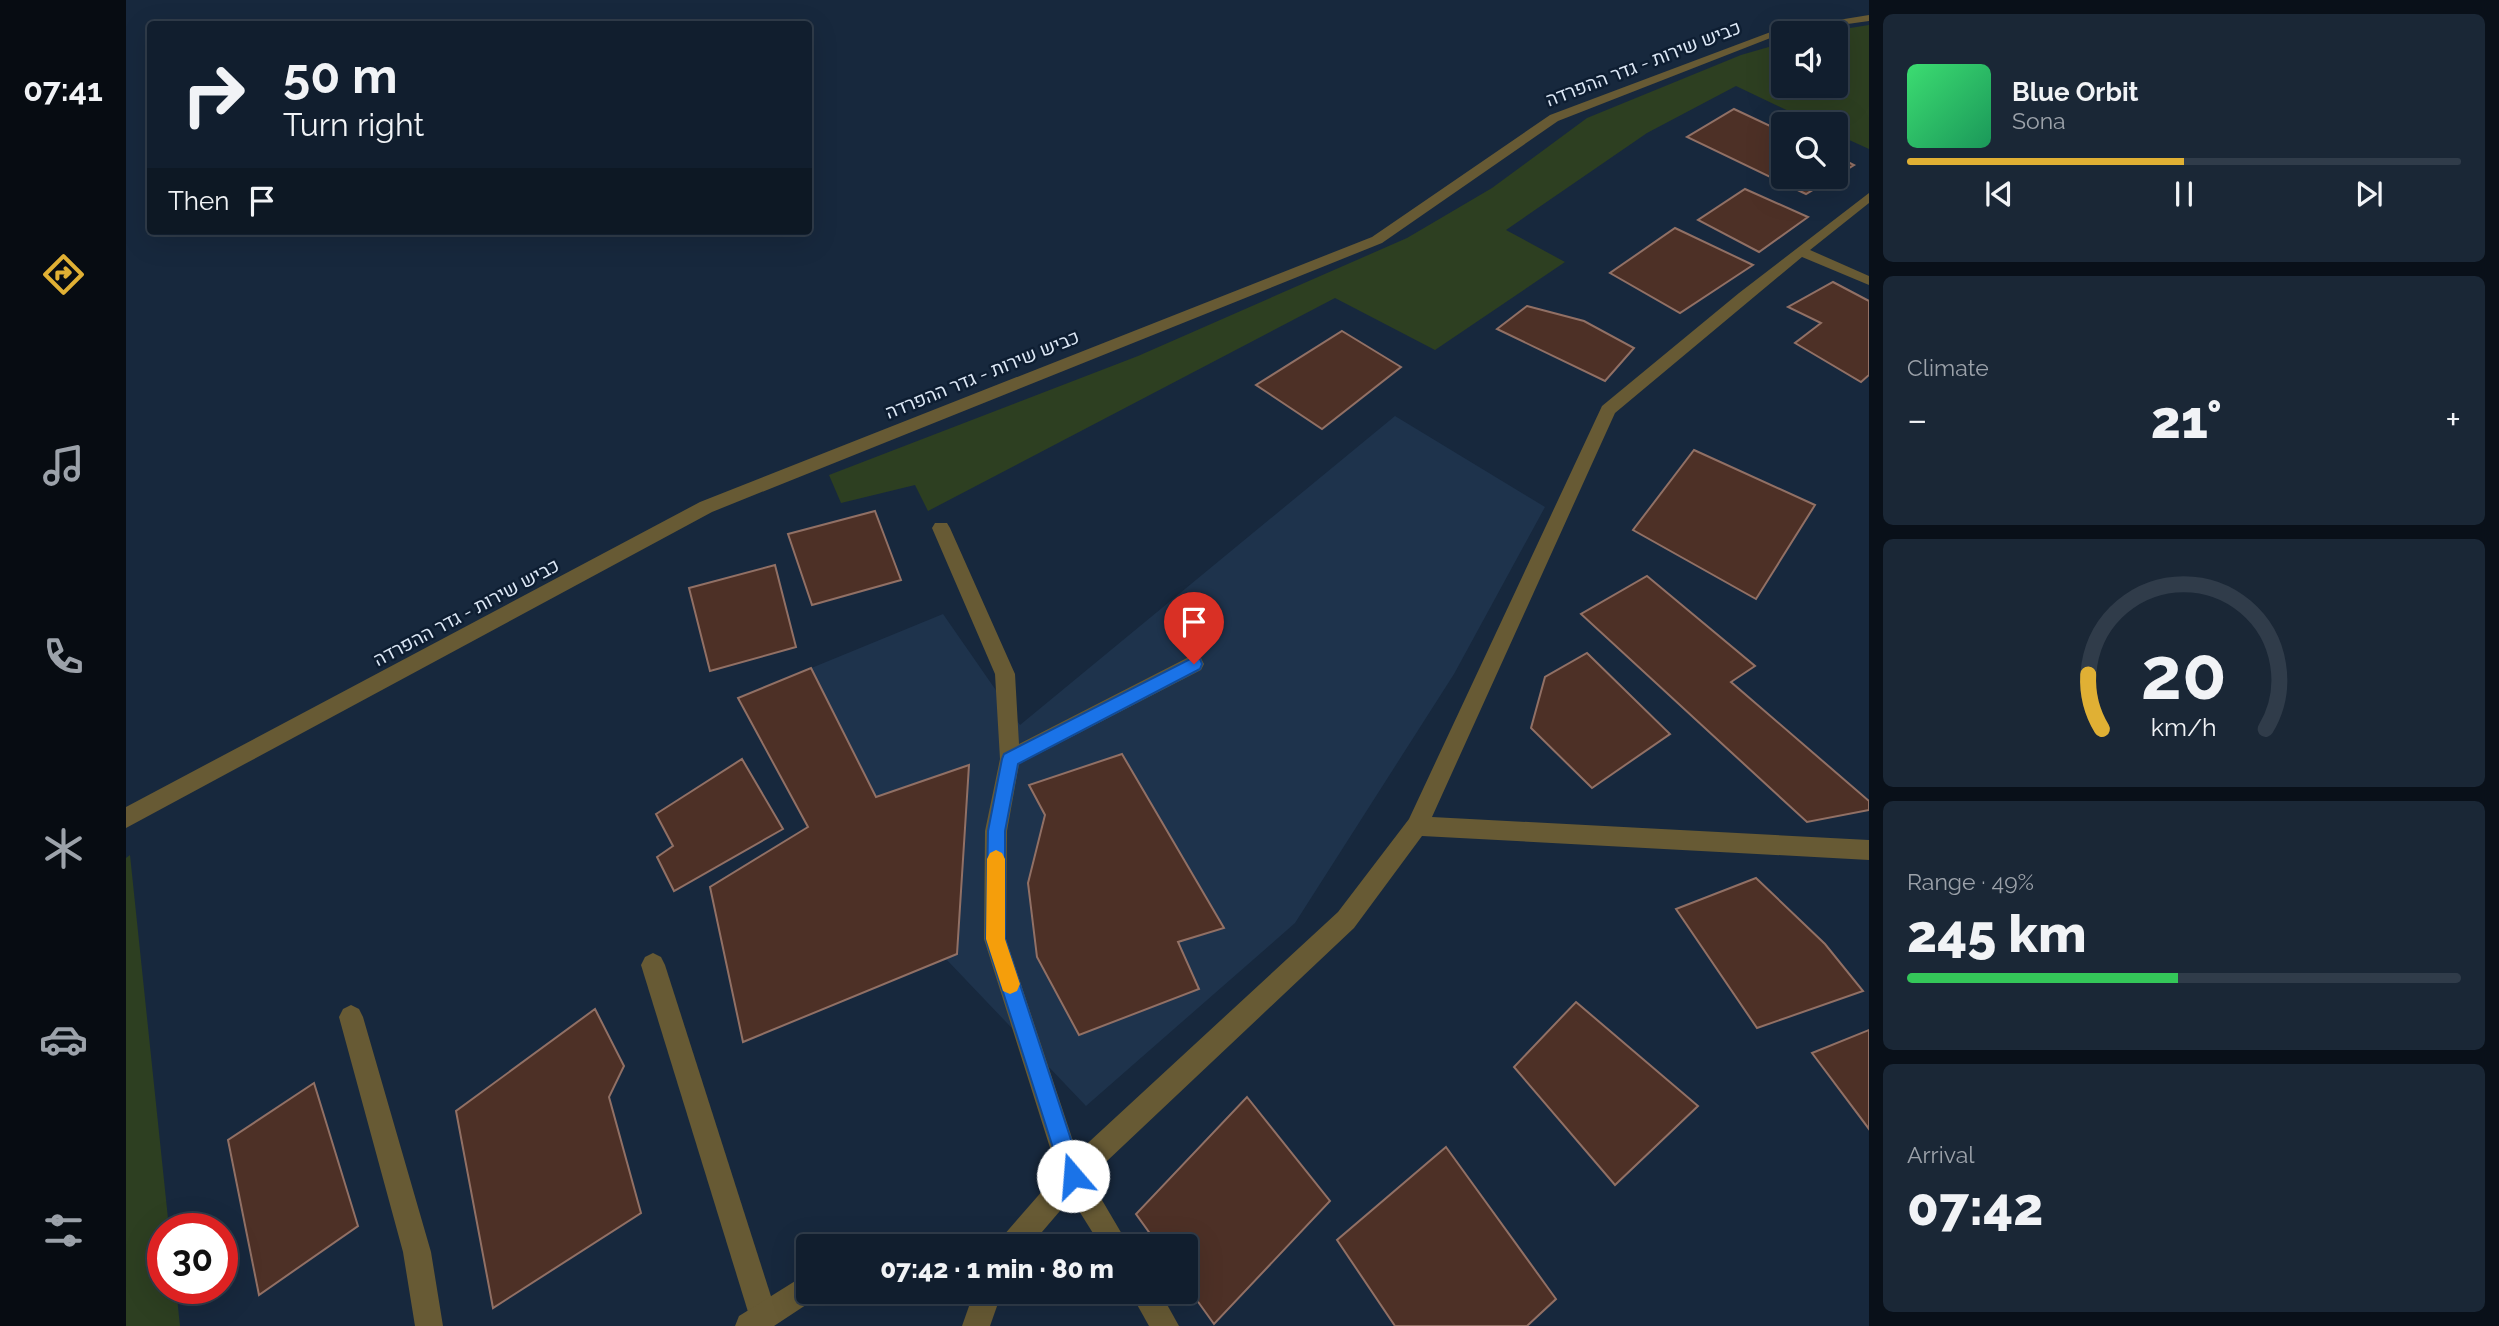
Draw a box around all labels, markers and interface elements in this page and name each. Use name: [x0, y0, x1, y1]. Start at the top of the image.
street label: כביש שירות - גדר ההפרדה: [1542, 16, 1744, 110]
map controls: [1771, 21, 1848, 189]
button: sound: [1771, 21, 1848, 98]
text: 50 m: [283, 47, 398, 104]
icon: right: [168, 49, 259, 140]
text: 07:41: [23, 71, 103, 108]
text: Blue Orbit: [2012, 77, 2139, 107]
text: Turn right: [283, 106, 424, 143]
text: Sona: [2012, 107, 2066, 134]
button: search: [1771, 112, 1848, 189]
icon: previous: [1980, 175, 2018, 213]
icon: pause: [2165, 175, 2203, 213]
icon: next: [2350, 175, 2388, 213]
icon: arrive: [243, 182, 281, 220]
text: Then: [168, 186, 229, 216]
icon: directions: [39, 250, 88, 299]
street label: כביש שירות - גדר ההפרדה: [882, 325, 1082, 423]
text: Climate: [1907, 354, 1989, 381]
text: 21°: [2151, 389, 2222, 450]
text: −: [1907, 397, 1927, 442]
text: +: [2445, 397, 2461, 442]
icon: music: [39, 441, 88, 490]
street label: כביש שירות - גדר ההפרדה: [369, 554, 563, 670]
pin: [1164, 592, 1224, 664]
icon: arrive: [1175, 603, 1213, 641]
text: 20: [2141, 631, 2227, 716]
icon: phone: [39, 632, 88, 681]
text: km/h: [2151, 712, 2217, 742]
icon: climate: [39, 824, 88, 873]
text: Range · 49%: [1907, 868, 2034, 895]
text: 245 km: [1907, 903, 2087, 964]
icon: car: [39, 1015, 88, 1064]
position arrow: [1036, 1139, 1110, 1213]
text: Arrival: [1907, 1141, 1974, 1168]
text: 07:42: [1907, 1176, 2043, 1237]
icon: filters: [39, 1206, 88, 1255]
speed limit sign: 30: [147, 1213, 238, 1304]
text: 07:42 · 1 min · 80 m: [880, 1254, 1114, 1284]

